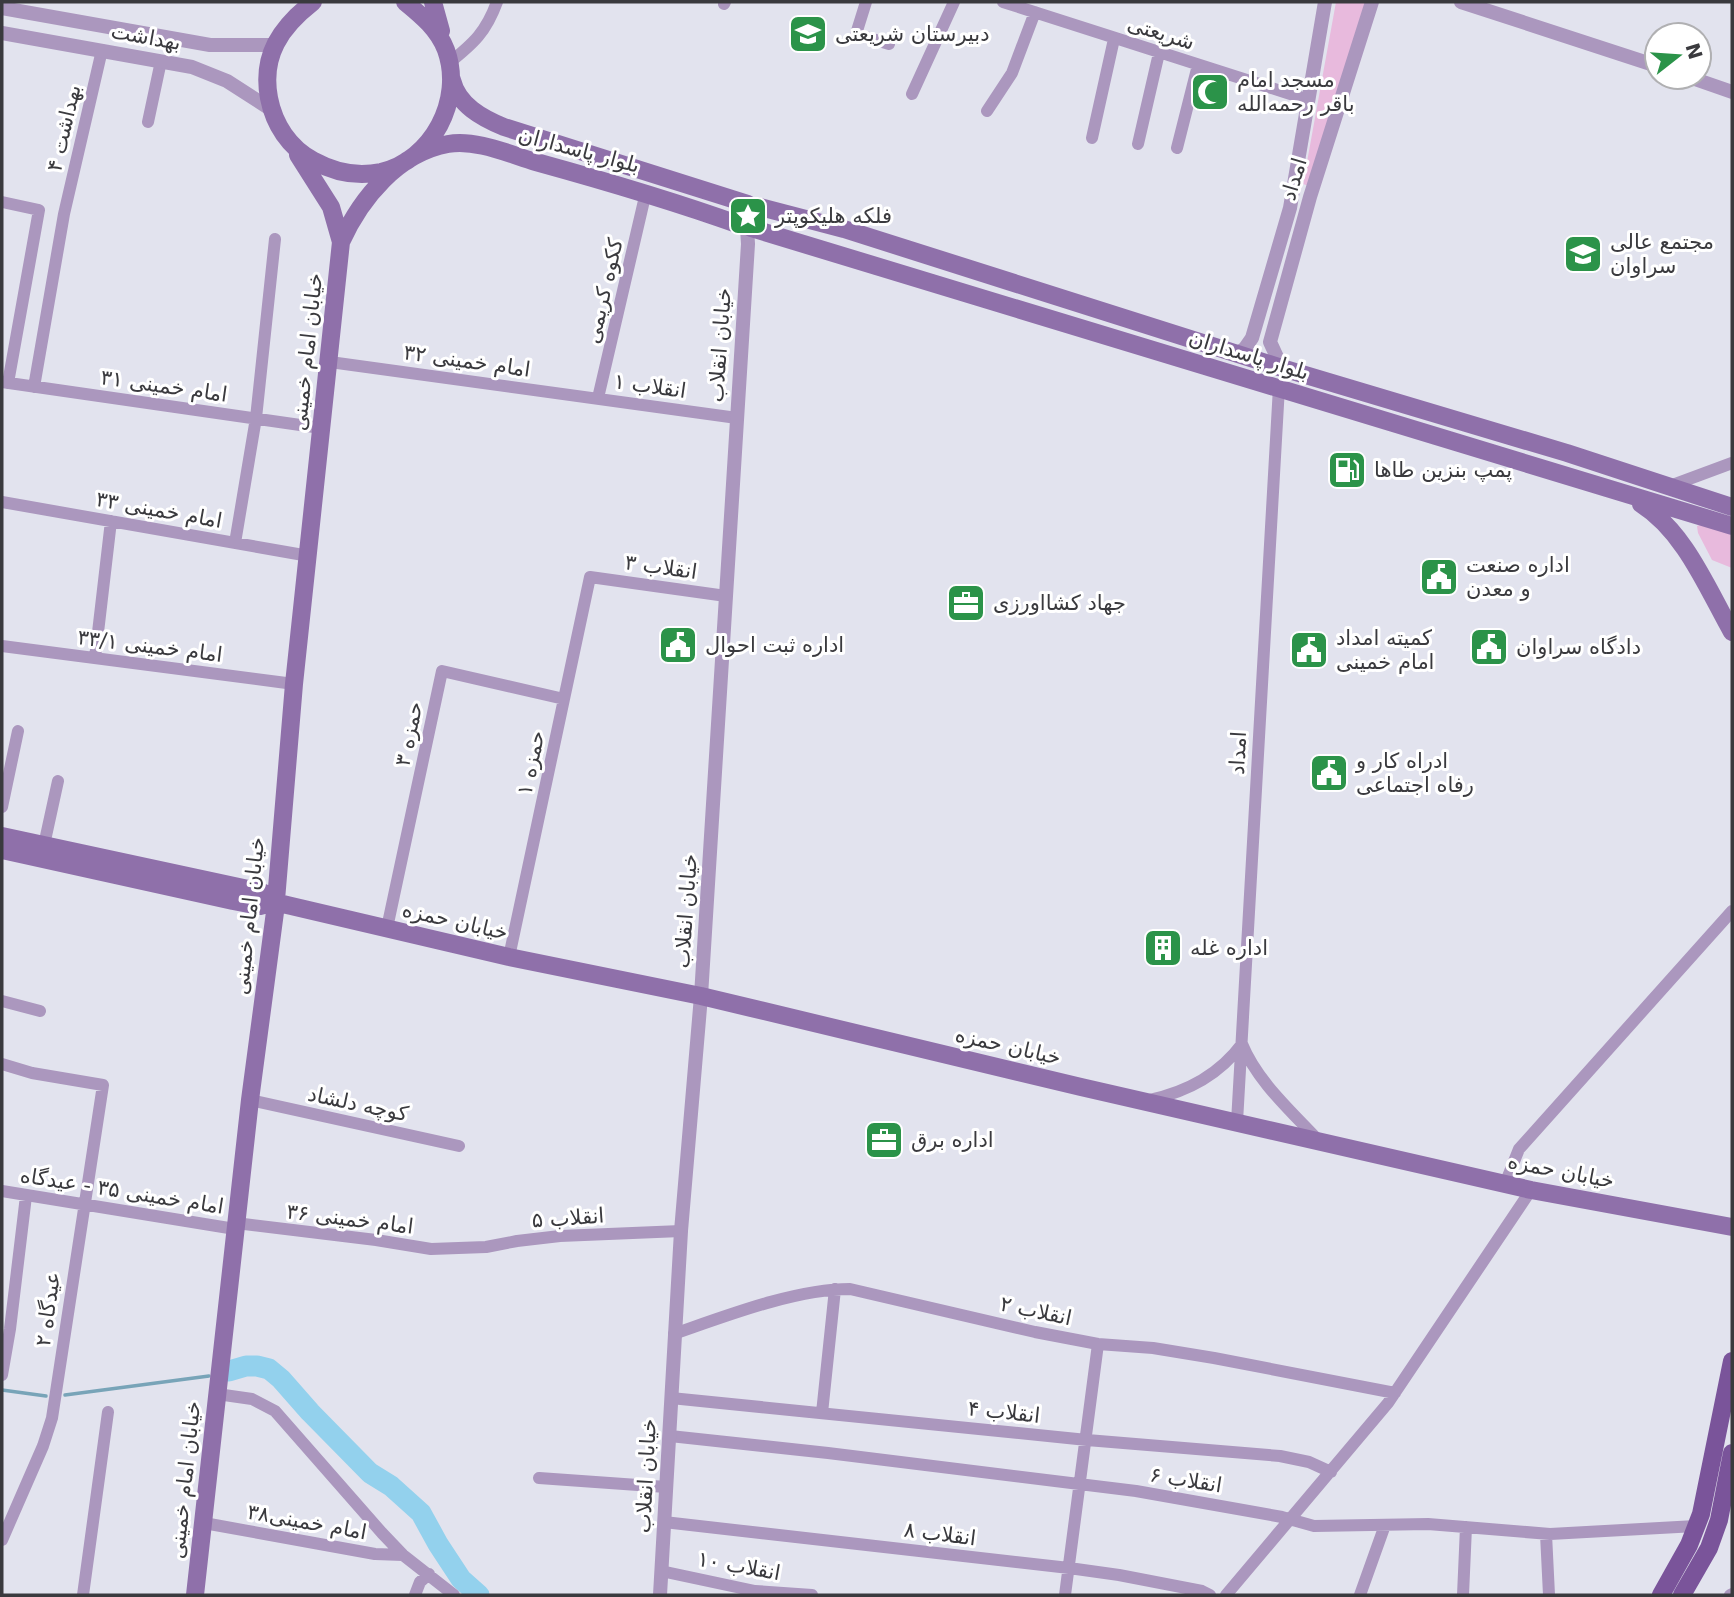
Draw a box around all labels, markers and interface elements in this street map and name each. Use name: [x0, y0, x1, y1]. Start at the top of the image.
street label: شریعتی: [1124, 11, 1198, 55]
school or university icon: دبیرستان شریعتی: [787, 13, 829, 55]
street label: بهداشت: [109, 19, 183, 55]
north arrow: [1643, 21, 1713, 91]
place label: دبیرستان شریعتی: [835, 22, 990, 46]
text: N: [1681, 40, 1707, 62]
place label: مسجد امام باقر رحمه‌الله: [1237, 68, 1355, 116]
mosque icon: مسجد امام باقر رحمه‌الله: [1189, 71, 1231, 113]
street label: بهداشت ۴: [42, 82, 86, 174]
street label: بلوار پاسداران: [516, 122, 642, 178]
street label: امداد: [1276, 155, 1312, 203]
place icon: فلکه هلیکوپتر: [727, 195, 769, 237]
place label: فلکه هلیکوپتر: [774, 204, 892, 228]
place label: مجتمع عالی سراوان: [1610, 230, 1714, 278]
school or university icon: مجتمع عالی سراوان: [1562, 233, 1604, 275]
street label: ککوه کریمی: [580, 236, 628, 346]
street label: خیابان امام خمینی: [287, 272, 327, 432]
street label: خیابان انقلاب: [704, 287, 736, 403]
street label: بلوار پاسداران: [1186, 325, 1312, 385]
street label: امام خمینی ۳۲: [402, 340, 532, 382]
street label: امام خمینی ۳۱: [99, 365, 229, 407]
street label: انقلاب ۱: [612, 369, 688, 403]
fuel station icon: پمپ بنزین طاها: [1326, 449, 1368, 491]
place label: پمپ بنزین طاها: [1374, 458, 1512, 482]
street label: امام خمینی ۳۳: [94, 487, 224, 533]
street label: انقلاب ۳: [623, 550, 699, 584]
place label: اداره صنعت و معدن: [1466, 553, 1570, 601]
public building icon: اداره صنعت و معدن: [1418, 556, 1460, 598]
office icon: جهاد کشااورزی: [945, 582, 987, 624]
place label: جهاد کشااورزی: [993, 591, 1126, 615]
public building icon: اداره ثبت احوال: [657, 624, 699, 666]
street label: امام خمینی ۳۳/۱: [76, 625, 224, 667]
place label: کمیته امداد امام خمینی: [1336, 626, 1434, 674]
public building icon: دادگاه سراوان: [1468, 626, 1510, 668]
public building icon: کمیته امداد امام خمینی: [1288, 629, 1330, 671]
place label: اداره ثبت احوال: [705, 633, 844, 657]
place label: دادگاه سراوان: [1516, 635, 1641, 659]
street label: حمزه ۳: [390, 699, 428, 769]
street label: حمزه ۱: [512, 728, 550, 798]
street label: امداد: [1225, 731, 1251, 775]
place label: ادراه کار و رفاه اجتماعی: [1355, 749, 1474, 797]
public building icon: ادراه کار و رفاه اجتماعی: [1308, 752, 1350, 794]
street label: خیابان امام خمینی: [229, 836, 269, 996]
street label: خیابان انقلاب: [670, 853, 702, 969]
street label: خیابان حمزه: [400, 897, 510, 945]
building icon: اداره غله: [1142, 927, 1184, 969]
place label: اداره غله: [1190, 936, 1268, 960]
street label: خیابان حمزه: [953, 1022, 1063, 1070]
street label: کوچه دلشاد: [306, 1082, 410, 1126]
office icon: اداره برق: [863, 1119, 905, 1161]
place label: اداره برق: [911, 1128, 994, 1152]
street label: خیابان حمزه: [1506, 1149, 1616, 1193]
street label: امام خمینی ۳۵ - عیدگاه: [18, 1163, 226, 1219]
street label: امام خمینی ۳۶: [285, 1199, 415, 1239]
street label: انقلاب ۵: [531, 1203, 605, 1233]
street label: عیدگاه ۲: [31, 1270, 65, 1348]
street label: انقلاب ۲: [998, 1292, 1074, 1330]
street label: انقلاب ۴: [967, 1396, 1041, 1428]
street label: خیابان امام خمینی: [165, 1400, 205, 1560]
street label: خیابان انقلاب: [631, 1418, 661, 1534]
street label: انقلاب ۶: [1148, 1462, 1224, 1498]
street label: امام خمینی۳۸: [245, 1500, 369, 1544]
street label: انقلاب ۸: [903, 1518, 977, 1550]
street label: انقلاب ۱۰: [696, 1547, 782, 1585]

